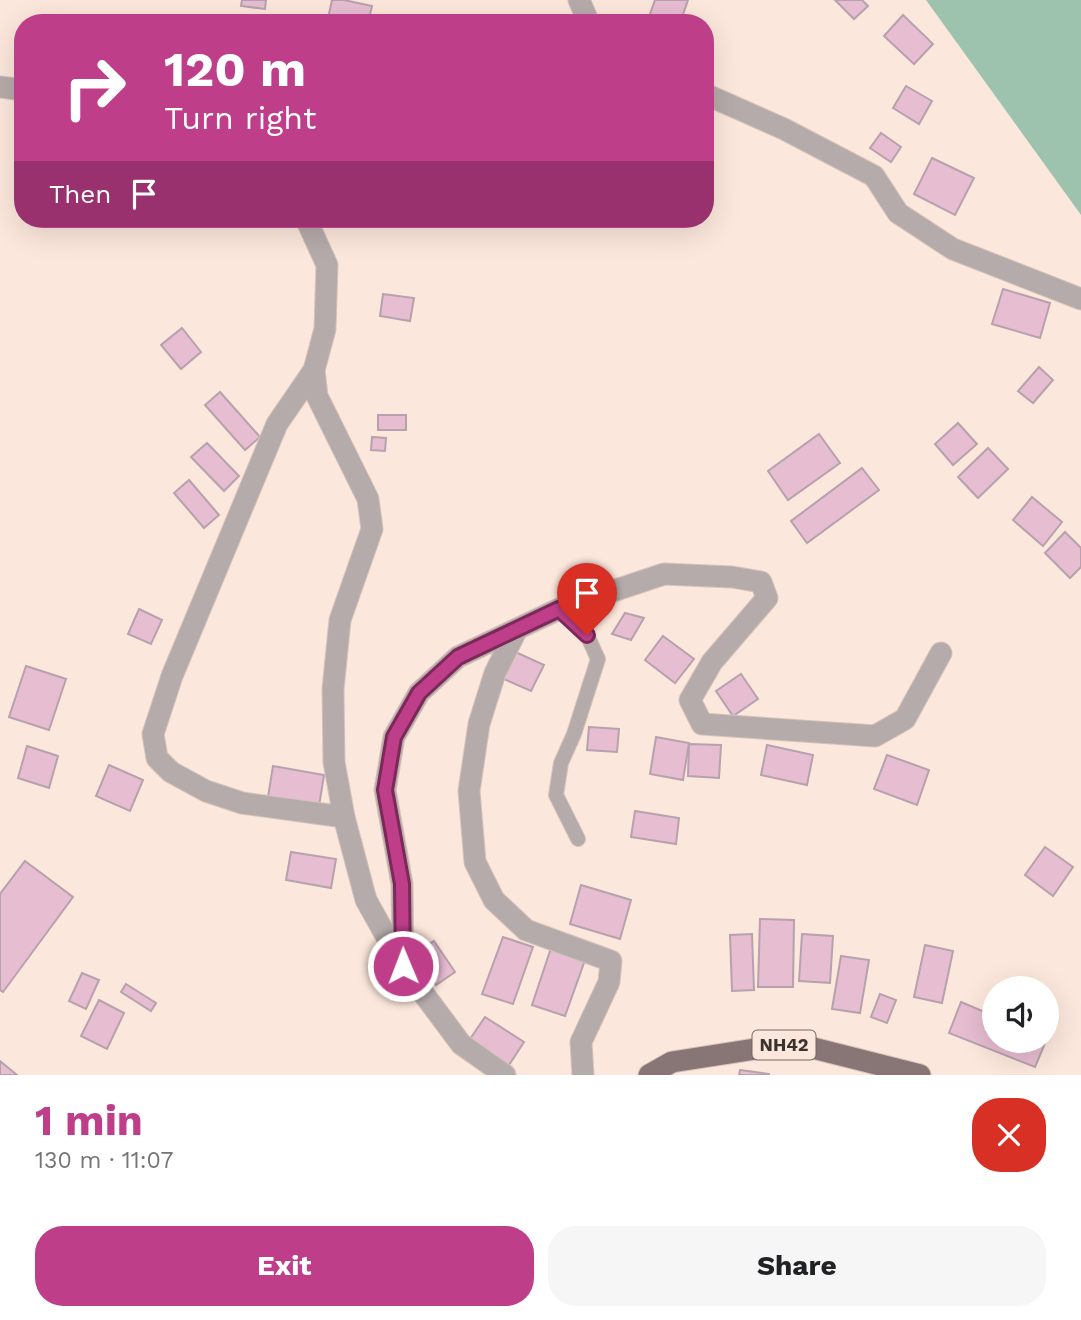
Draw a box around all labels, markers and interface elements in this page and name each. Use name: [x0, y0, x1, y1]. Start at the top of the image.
text: 120 m: [164, 40, 306, 98]
icon: right: [49, 42, 140, 133]
text: Turn right: [164, 99, 316, 137]
icon: arrive: [125, 175, 163, 213]
text: Then: [49, 179, 111, 209]
pin: [557, 563, 617, 635]
icon: arrive: [568, 574, 606, 612]
position arrow: [366, 929, 440, 1003]
map controls: [982, 976, 1059, 1053]
button: sound: [982, 976, 1059, 1053]
road number: NH42: [752, 1030, 816, 1060]
text: 1 min: [35, 1096, 143, 1145]
button: close: [972, 1098, 1046, 1172]
text: 130 m · 11:07: [35, 1147, 173, 1174]
button: Exit: [35, 1226, 534, 1306]
button: Share: [548, 1226, 1046, 1306]

